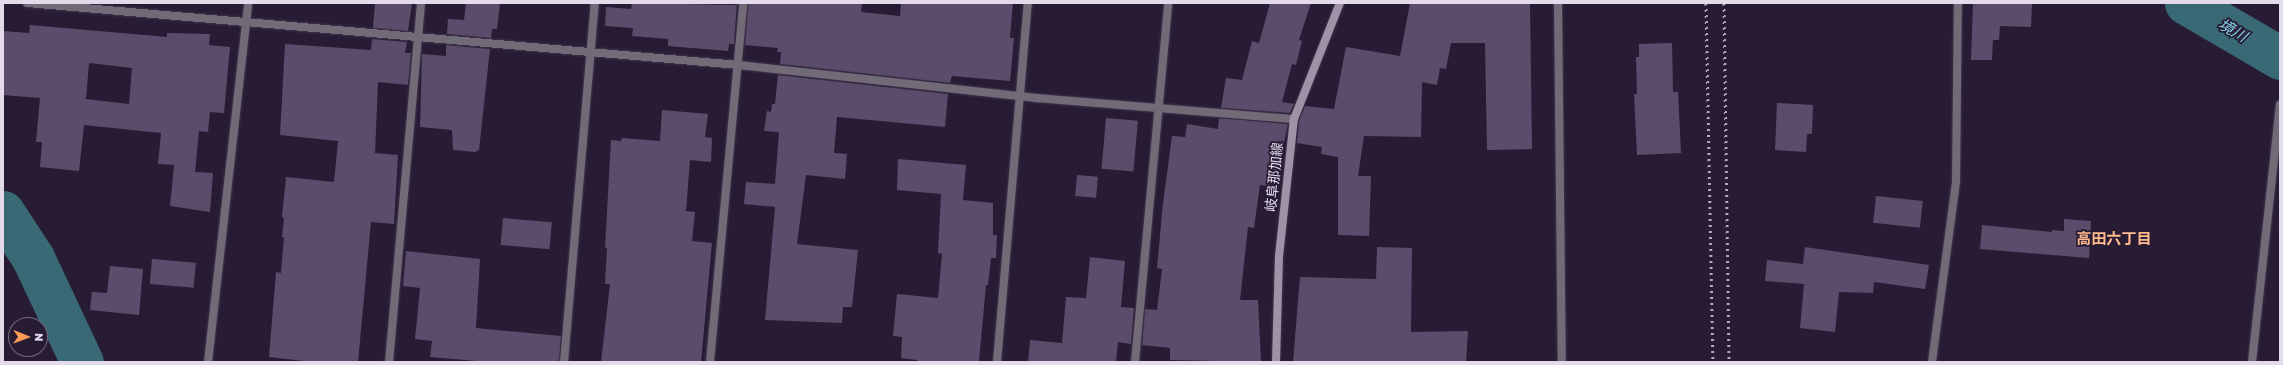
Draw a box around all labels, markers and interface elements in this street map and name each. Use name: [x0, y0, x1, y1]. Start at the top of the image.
water label: 境川: [2216, 15, 2250, 45]
street label: 岐阜那加線: [1262, 141, 1286, 213]
district label: 高田六丁目: [2077, 230, 2151, 248]
north arrow: [8, 317, 48, 357]
text: N: [33, 333, 46, 342]

